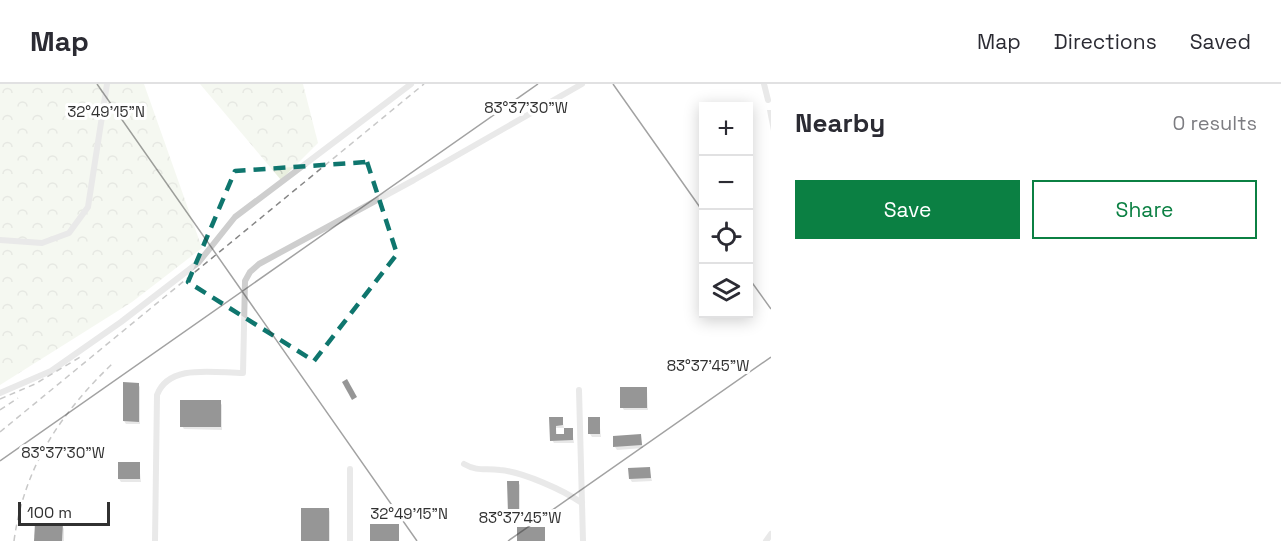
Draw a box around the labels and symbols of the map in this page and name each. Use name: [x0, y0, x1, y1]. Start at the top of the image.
text: 83°37'30"W: [484, 98, 568, 117]
text: 32°49'15"N: [67, 102, 145, 121]
text: 83°37'45"W: [667, 356, 749, 375]
text: 83°37'30"W: [21, 443, 105, 462]
scale bar: [18, 499, 110, 526]
text: 32°49'15"N: [370, 504, 448, 523]
text: 83°37'45"W: [479, 508, 561, 527]

